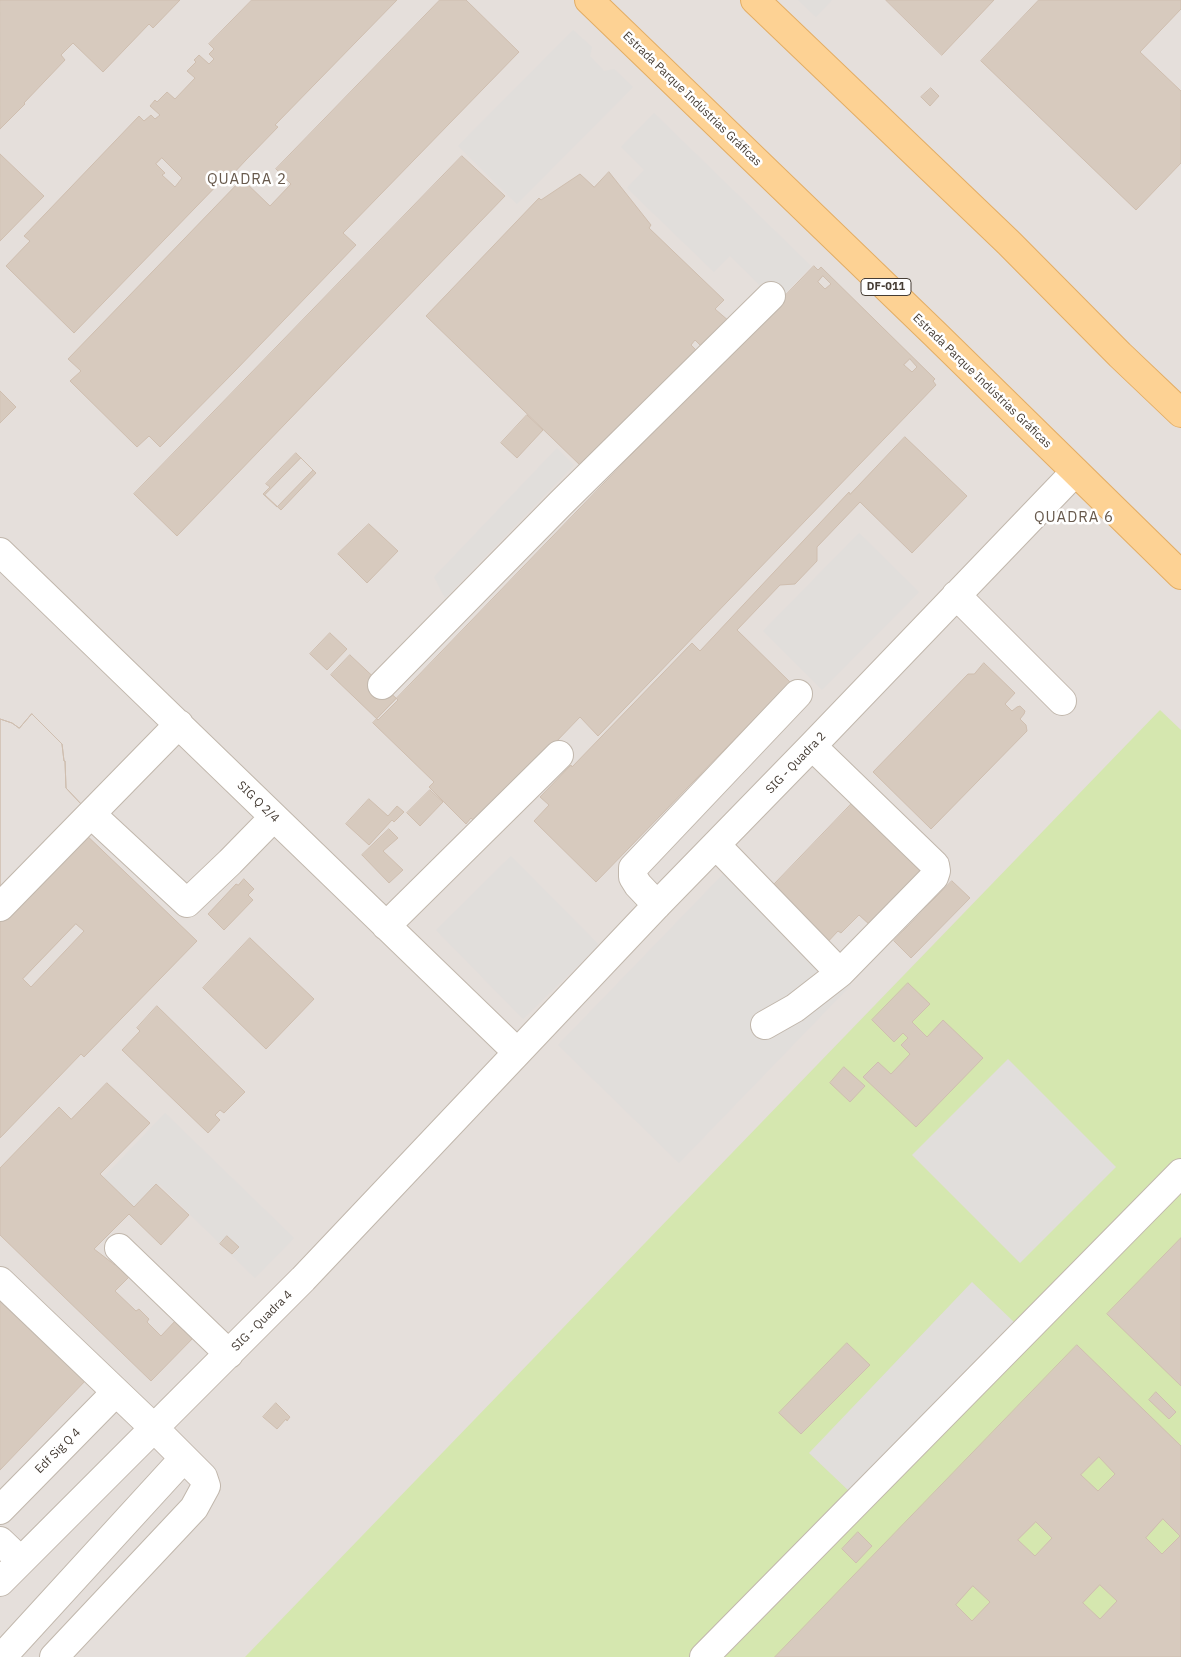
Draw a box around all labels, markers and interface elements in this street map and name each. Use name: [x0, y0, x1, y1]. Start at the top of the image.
street label: Estrada Parque Indústrias Gráficas: [620, 29, 764, 169]
district label: QUADRA 2: [206, 171, 288, 189]
road number: DF-011: [861, 278, 911, 296]
street label: Estrada Parque Indústrias Gráficas: [910, 311, 1054, 451]
district label: QUADRA 6: [1033, 509, 1115, 527]
street label: SIG - Quadra 2: [763, 729, 829, 797]
street label: SIG Q 2/4: [234, 778, 282, 826]
street label: SIG - Quadra 4: [229, 1288, 295, 1354]
street label: Edf Sig Q 4: [32, 1425, 84, 1477]

